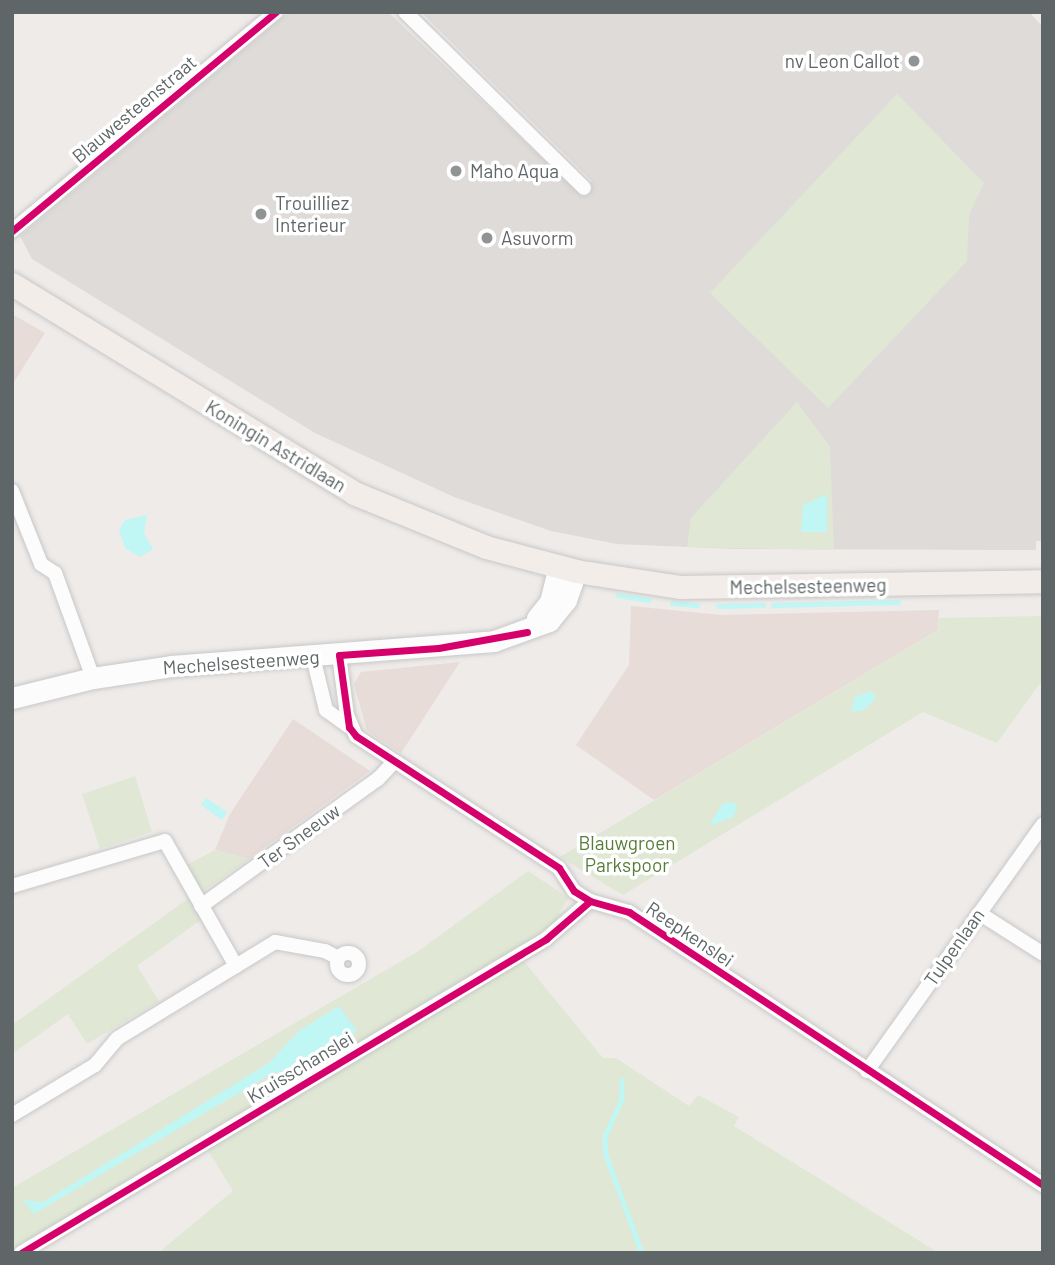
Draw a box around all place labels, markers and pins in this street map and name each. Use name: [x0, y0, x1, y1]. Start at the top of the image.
place label: nv Leon Callot: [785, 50, 900, 72]
marker: nv Leon Callot: [906, 53, 922, 69]
place label: Maho Aqua: [470, 160, 559, 182]
marker: Maho Aqua: [448, 163, 464, 179]
place label: Trouilliez Interieur: [275, 192, 349, 236]
marker: Trouilliez Interieur: [253, 206, 269, 222]
place label: Asuvorm: [501, 227, 574, 249]
marker: Asuvorm: [479, 230, 495, 246]

